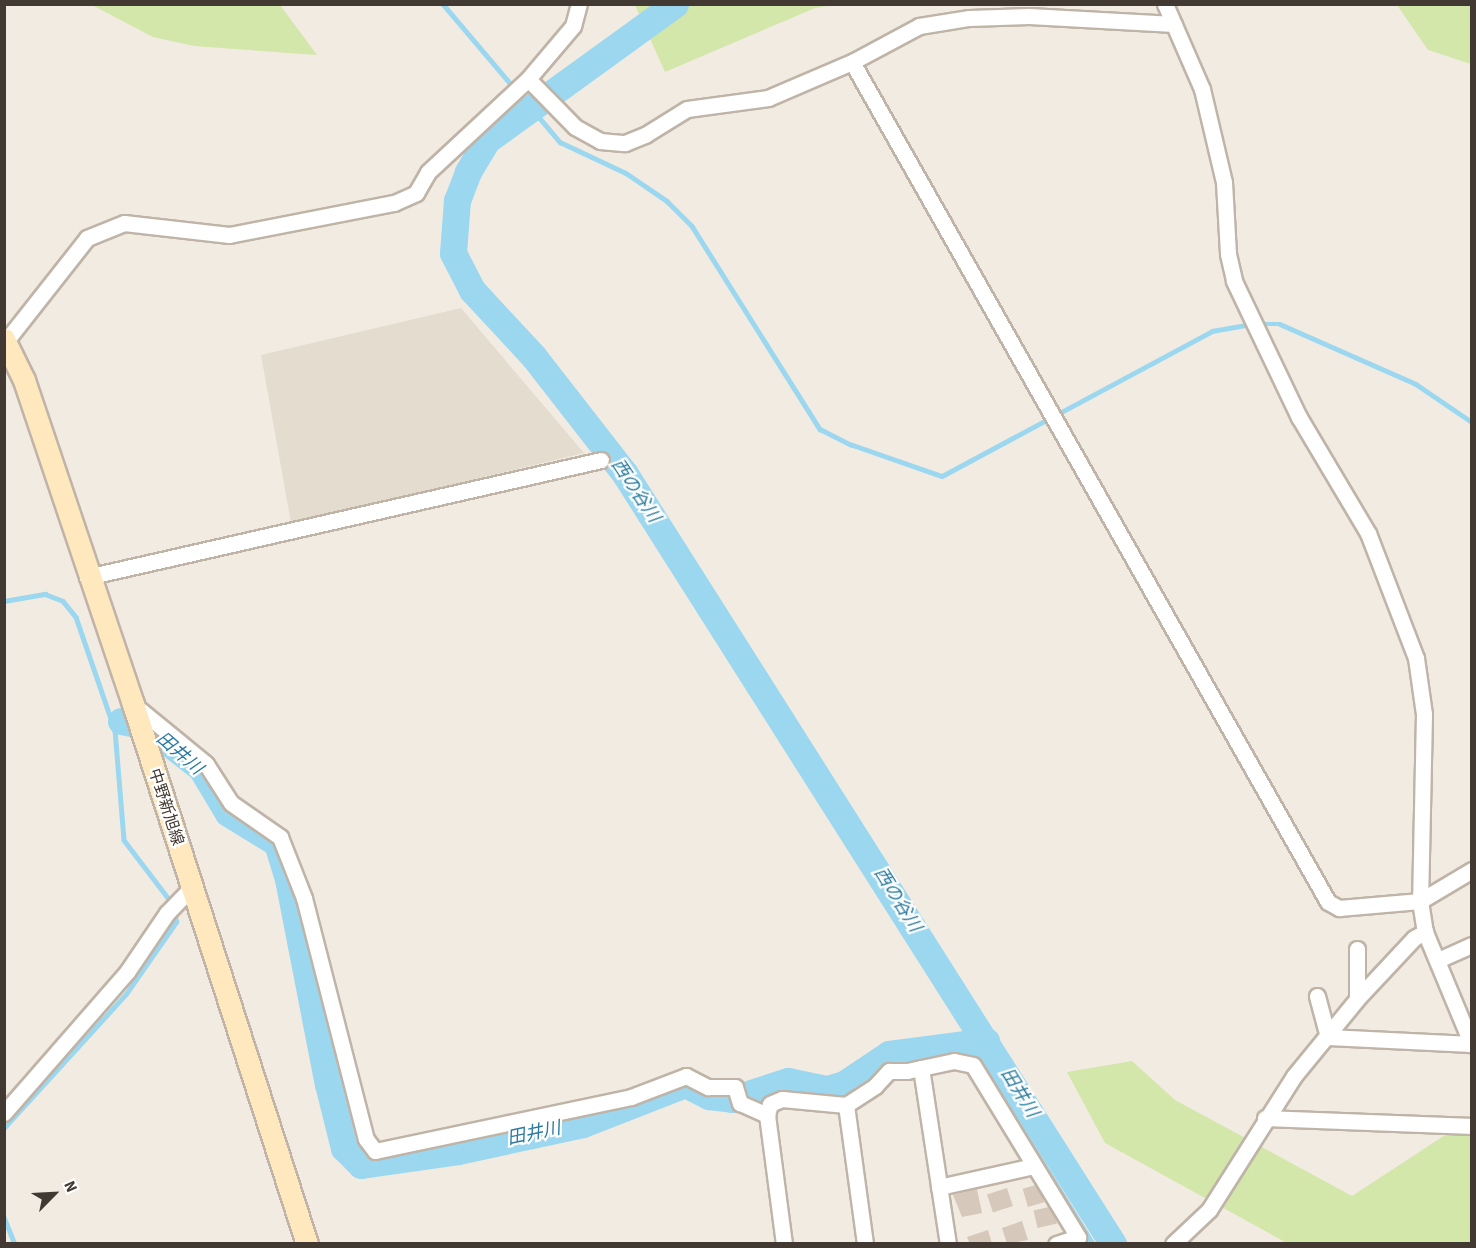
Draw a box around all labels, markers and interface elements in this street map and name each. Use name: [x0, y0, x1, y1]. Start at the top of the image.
water label: 西の谷川: [606, 455, 664, 527]
water label: 田井川: [152, 728, 206, 780]
street label: 中野新旭線: [145, 766, 187, 848]
water label: 西の谷川: [869, 864, 925, 936]
water label: 田井川: [996, 1064, 1042, 1122]
water label: 田井川: [505, 1118, 563, 1150]
north arrow: [24, 1164, 84, 1224]
text: N: [58, 1177, 83, 1196]

